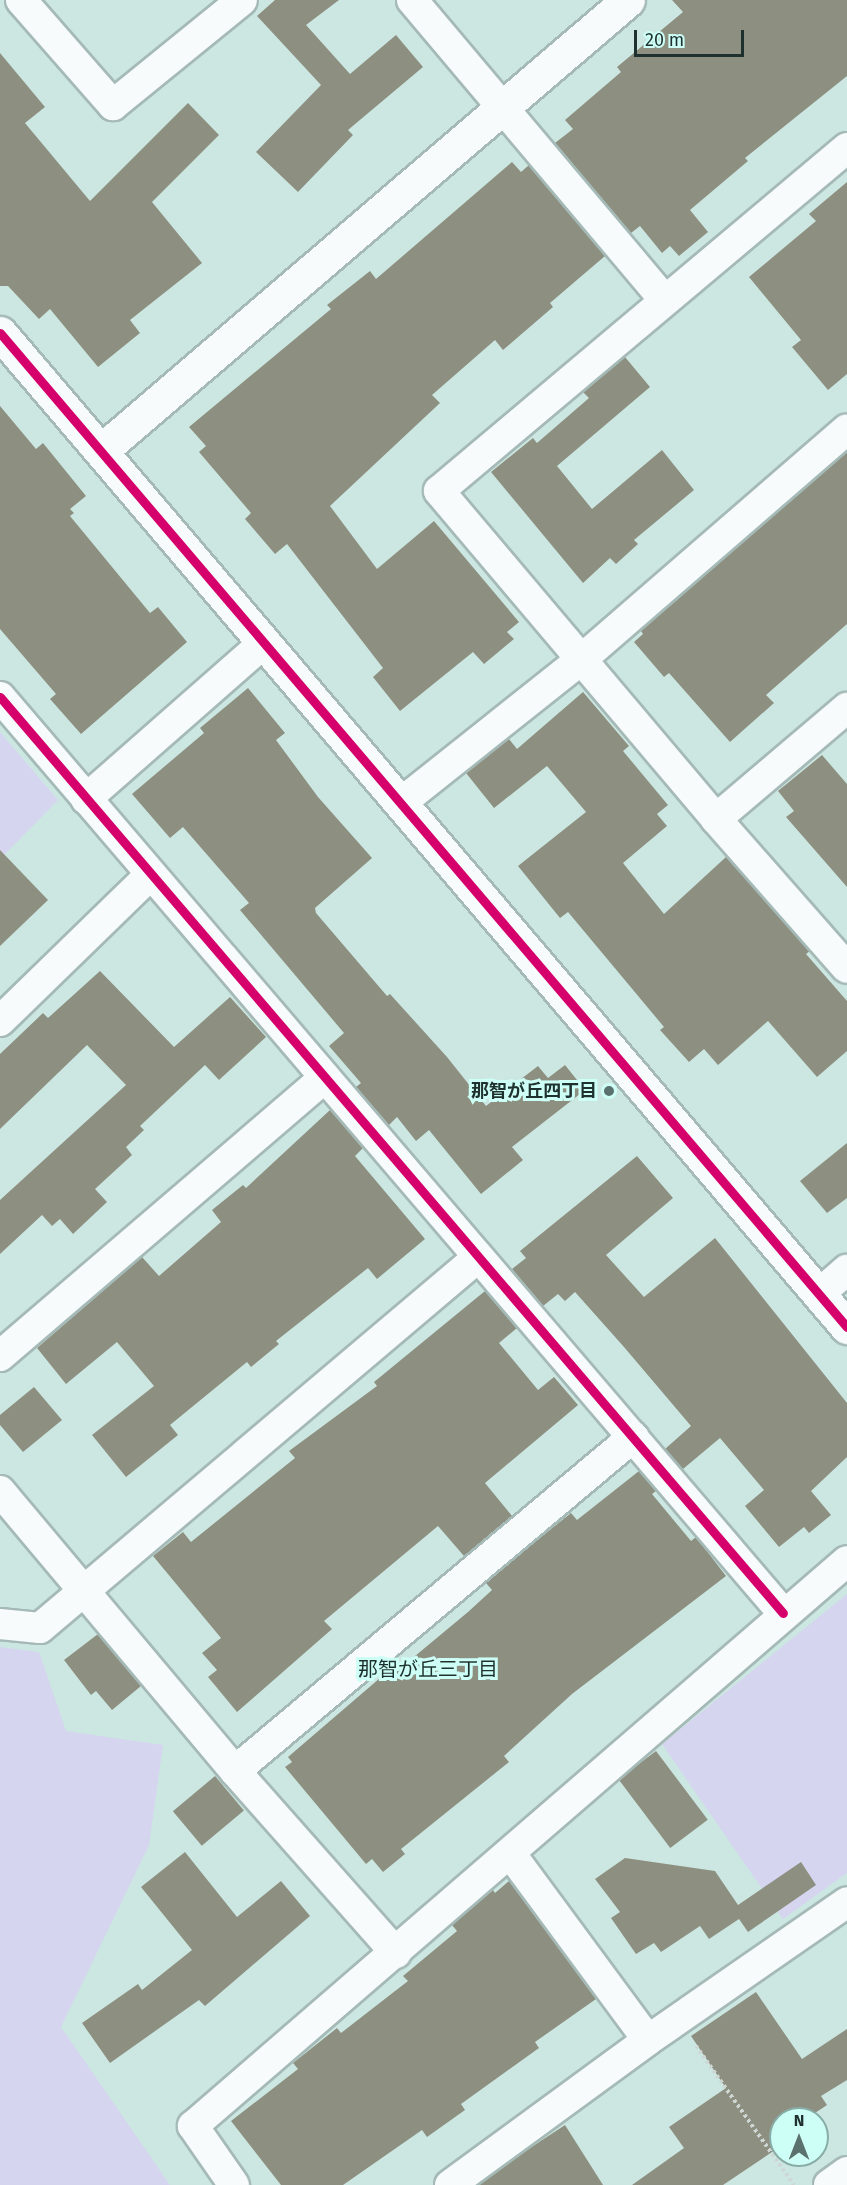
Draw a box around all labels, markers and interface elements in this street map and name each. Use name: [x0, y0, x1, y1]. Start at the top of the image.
scale bar: [637, 18, 746, 56]
text: 20 m: [645, 29, 684, 51]
place label: 那智が丘四丁目: [471, 1080, 597, 1102]
marker: 那智が丘四丁目: [602, 1084, 616, 1098]
district label: 那智が丘三丁目: [358, 1657, 498, 1681]
north arrow: [769, 2107, 829, 2167]
text: N: [794, 2111, 804, 2130]

